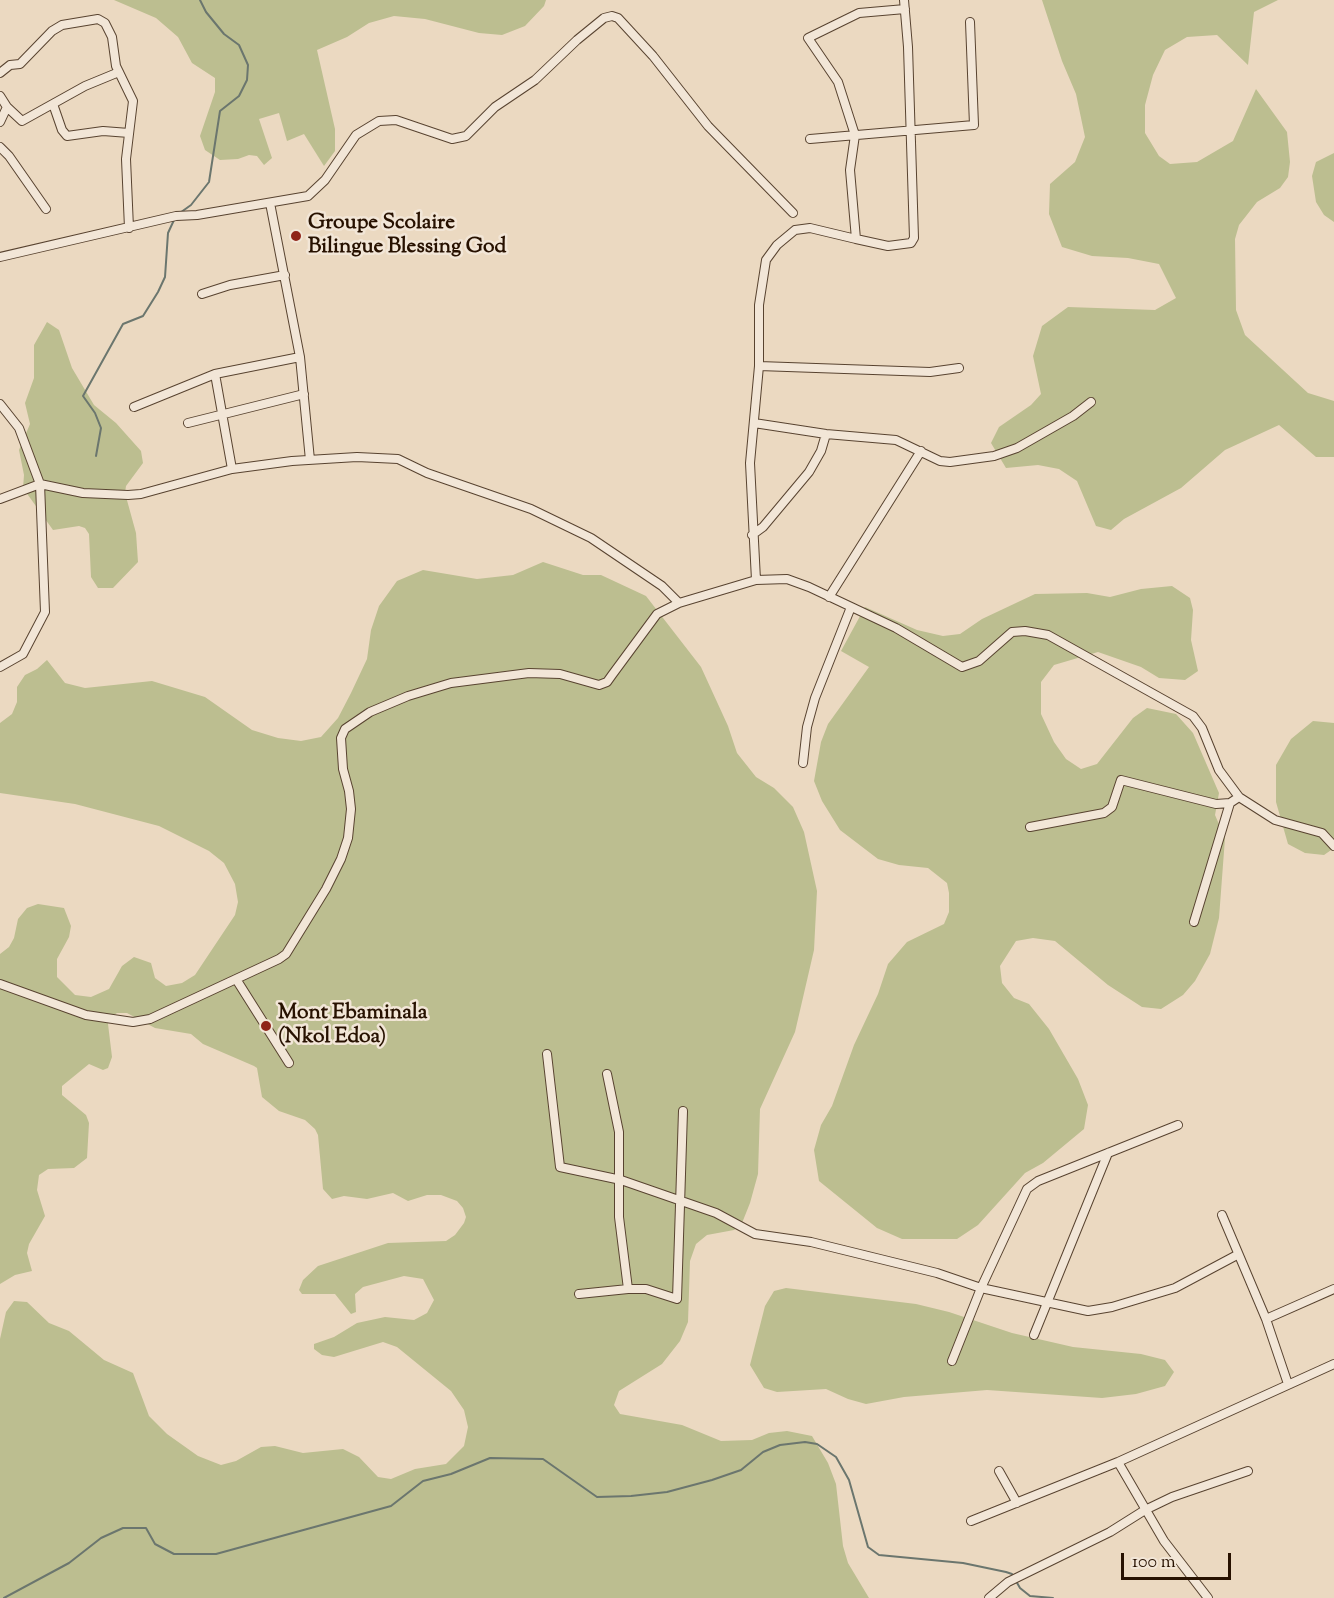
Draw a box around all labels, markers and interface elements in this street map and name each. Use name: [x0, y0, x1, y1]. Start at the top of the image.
place label: Groupe Scolaire Bilingue Blessing God: [308, 211, 506, 261]
marker: Groupe Scolaire Bilingue Blessing God: [289, 229, 303, 243]
place label: Mont Ebaminala (Nkol Edoa): [278, 1001, 427, 1051]
marker: Mont Ebaminala (Nkol Edoa): [259, 1019, 273, 1033]
scale bar: [1124, 1541, 1234, 1579]
text: 100 m: [1132, 1550, 1176, 1576]

